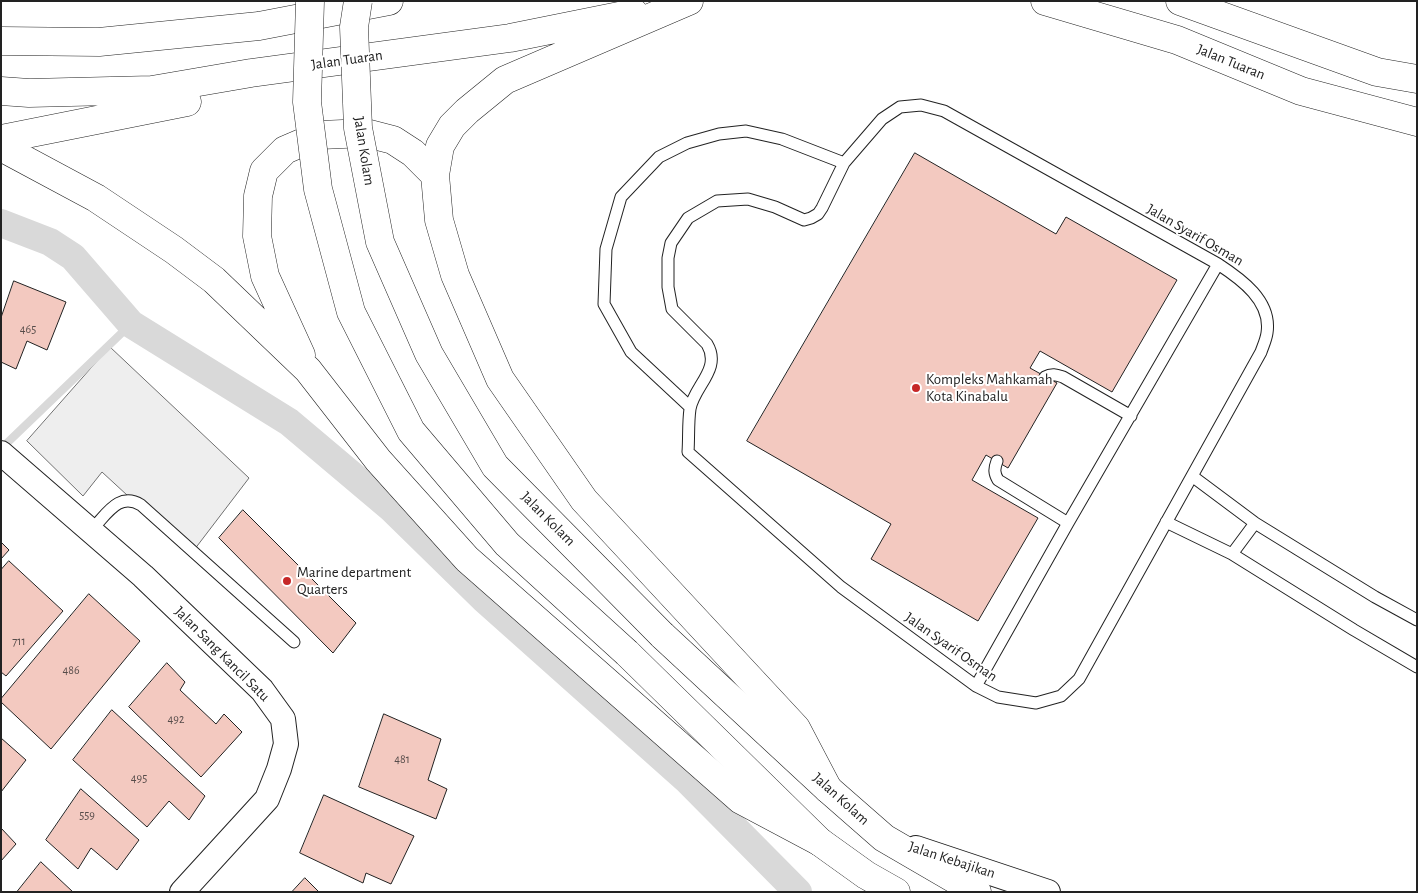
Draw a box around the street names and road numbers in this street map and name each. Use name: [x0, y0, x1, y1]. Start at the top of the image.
street label: Jalan Tuaran: [1194, 40, 1268, 84]
street label: Jalan Tuaran: [310, 46, 384, 74]
street label: Jalan Kolam: [350, 115, 378, 187]
street label: Jalan Syarif Osman: [1143, 200, 1247, 270]
street label: Jalan Kolam: [517, 488, 579, 550]
street label: Jalan Sang Kancil Satu: [171, 603, 273, 705]
street label: Jalan Syarif Osman: [901, 608, 1001, 686]
street label: Jalan Kolam: [809, 769, 873, 829]
street label: Jalan Kebajikan: [906, 838, 998, 882]

